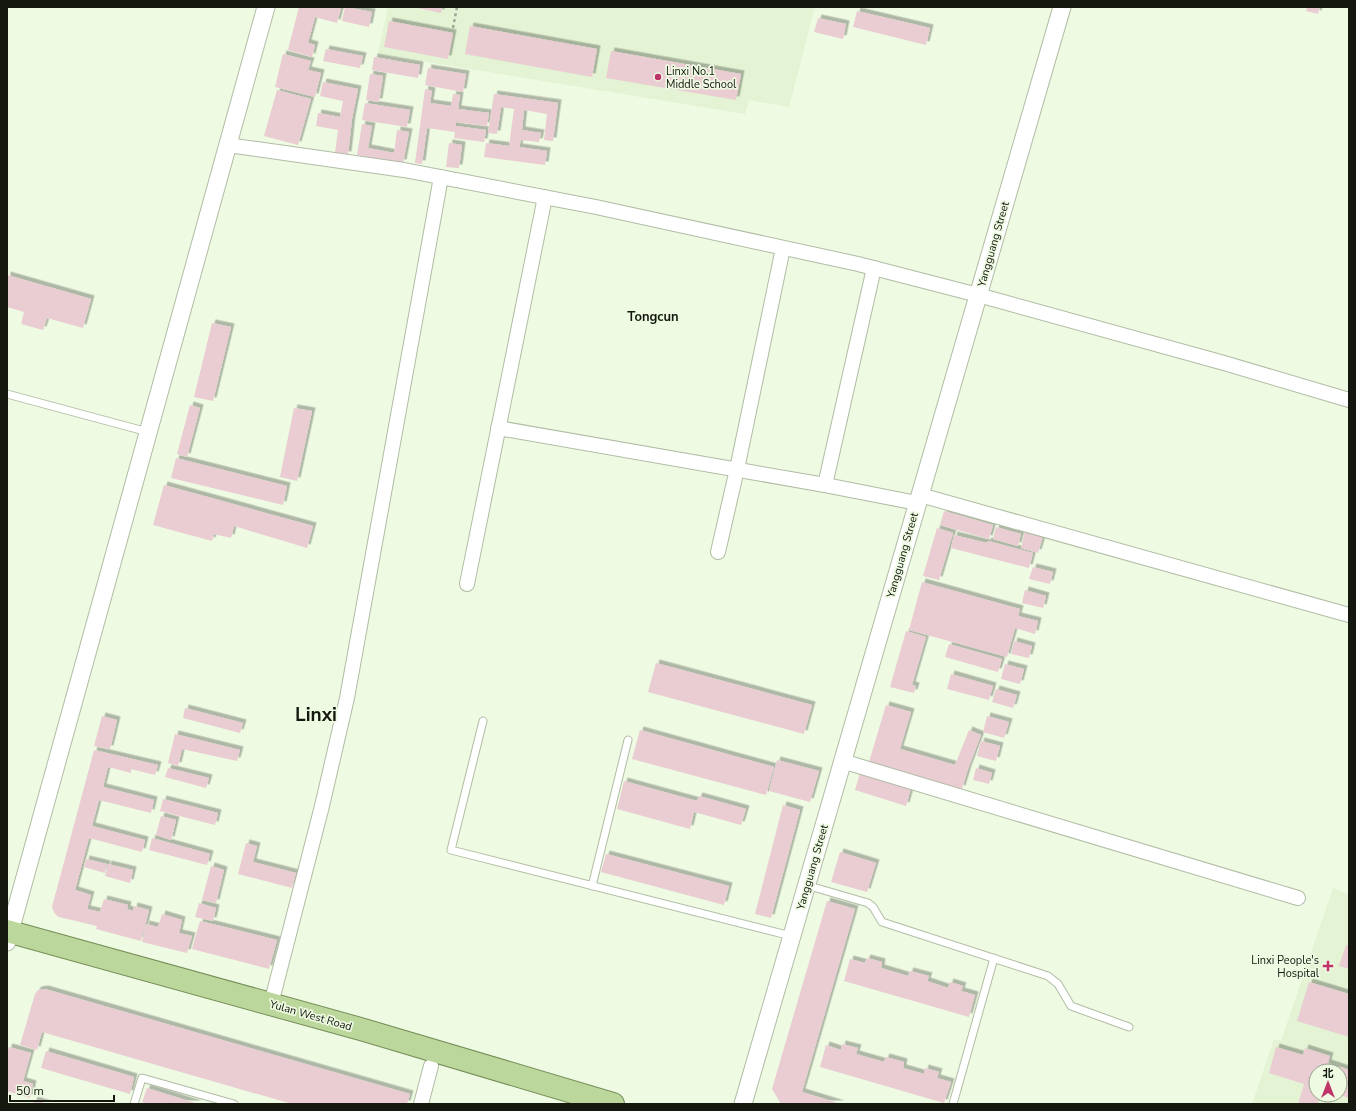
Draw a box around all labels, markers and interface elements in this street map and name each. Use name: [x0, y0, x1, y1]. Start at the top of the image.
place label: Linxi No.1 Middle School: [666, 64, 737, 92]
marker: Linxi No.1 Middle School: [653, 72, 663, 82]
street label: Yangguang Street: [974, 200, 1013, 290]
district label: Tongcun: [627, 308, 679, 326]
street label: Yangguang Street: [883, 511, 922, 601]
district label: Linxi: [295, 702, 337, 728]
street label: Yangguang Street: [793, 823, 832, 913]
place label: Linxi People's Hospital: [1251, 953, 1320, 981]
marker: Linxi People's Hospital: [1322, 960, 1334, 972]
street label: Yulan West Road: [267, 996, 354, 1034]
north arrow: [1308, 1063, 1348, 1103]
text: 北: [1323, 1066, 1334, 1081]
scale bar: [10, 1077, 114, 1103]
text: 50 m: [16, 1083, 44, 1099]

